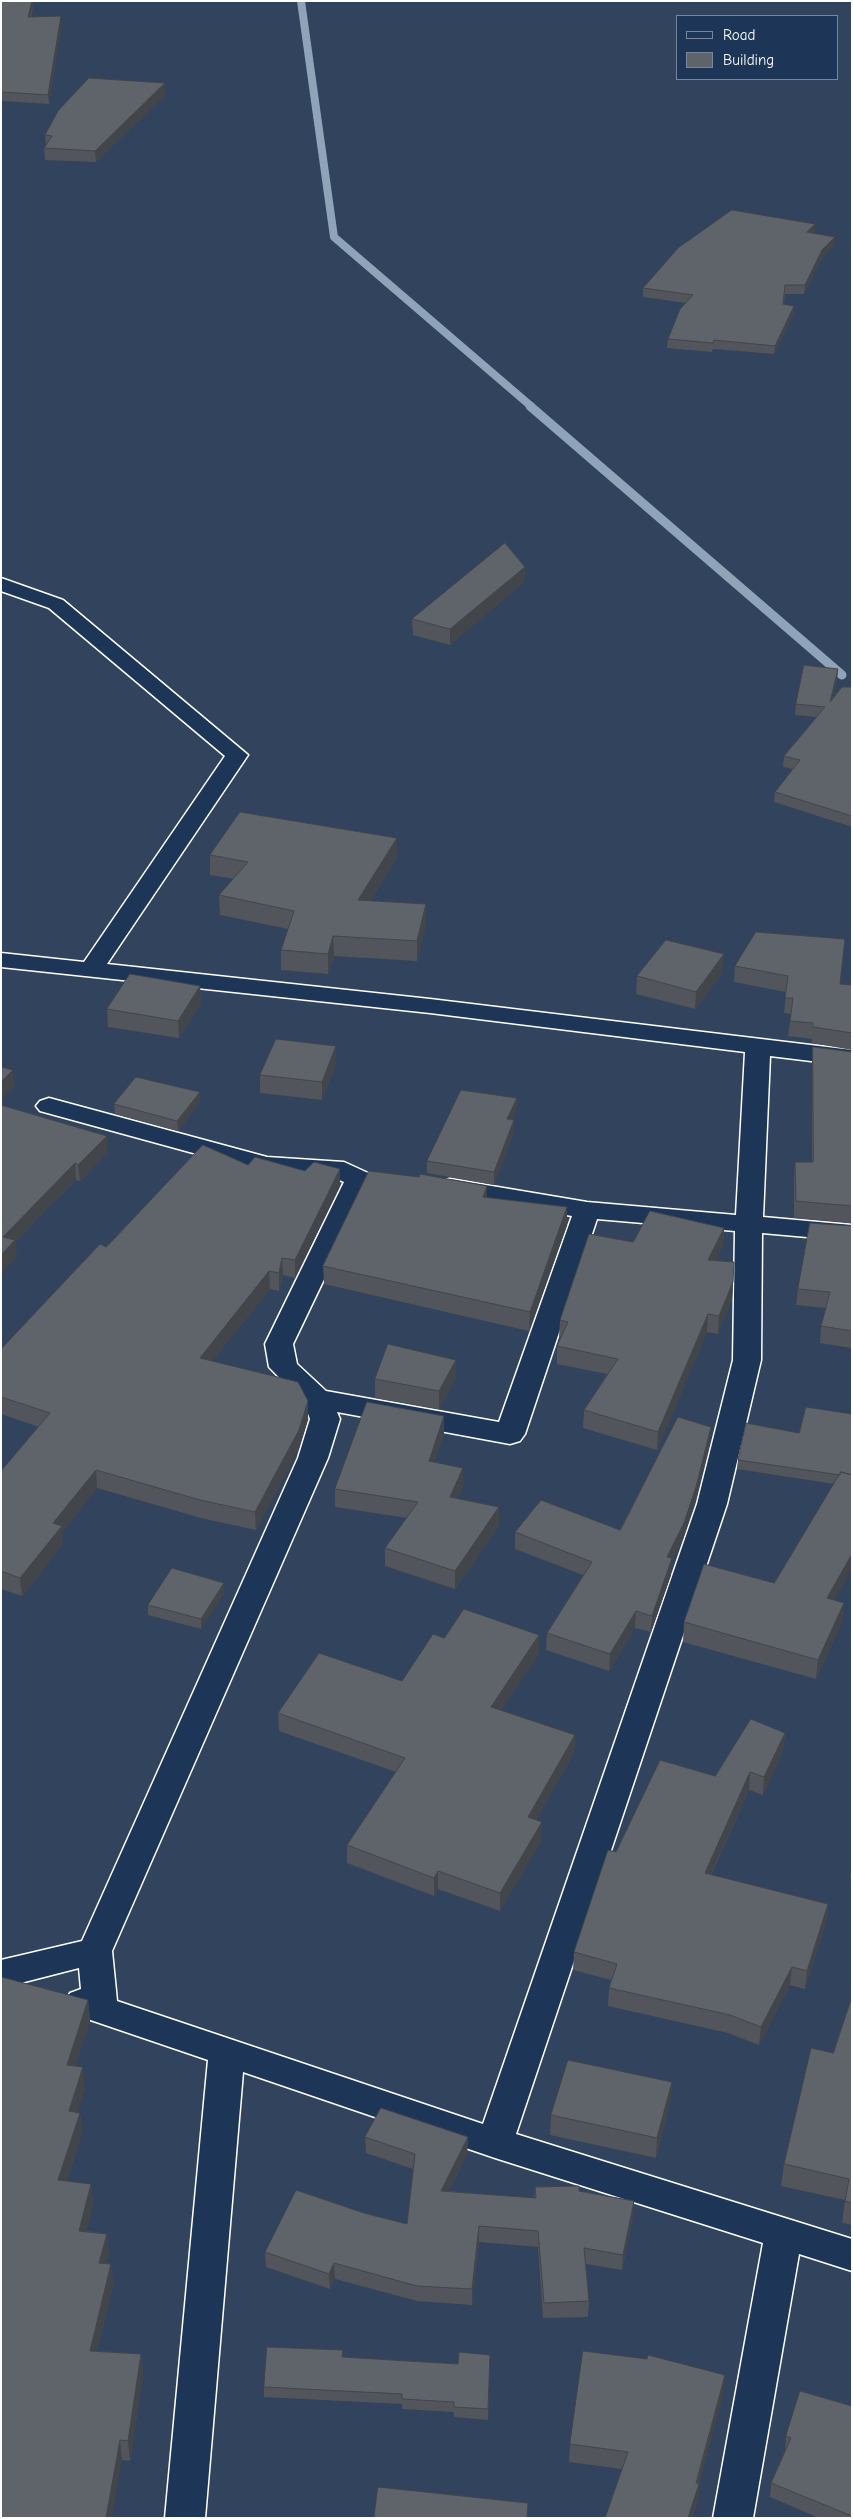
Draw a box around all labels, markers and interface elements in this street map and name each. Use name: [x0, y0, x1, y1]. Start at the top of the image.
legend: [676, 15, 838, 80]
text: Road: [723, 26, 755, 44]
text: Building: [723, 51, 774, 69]

